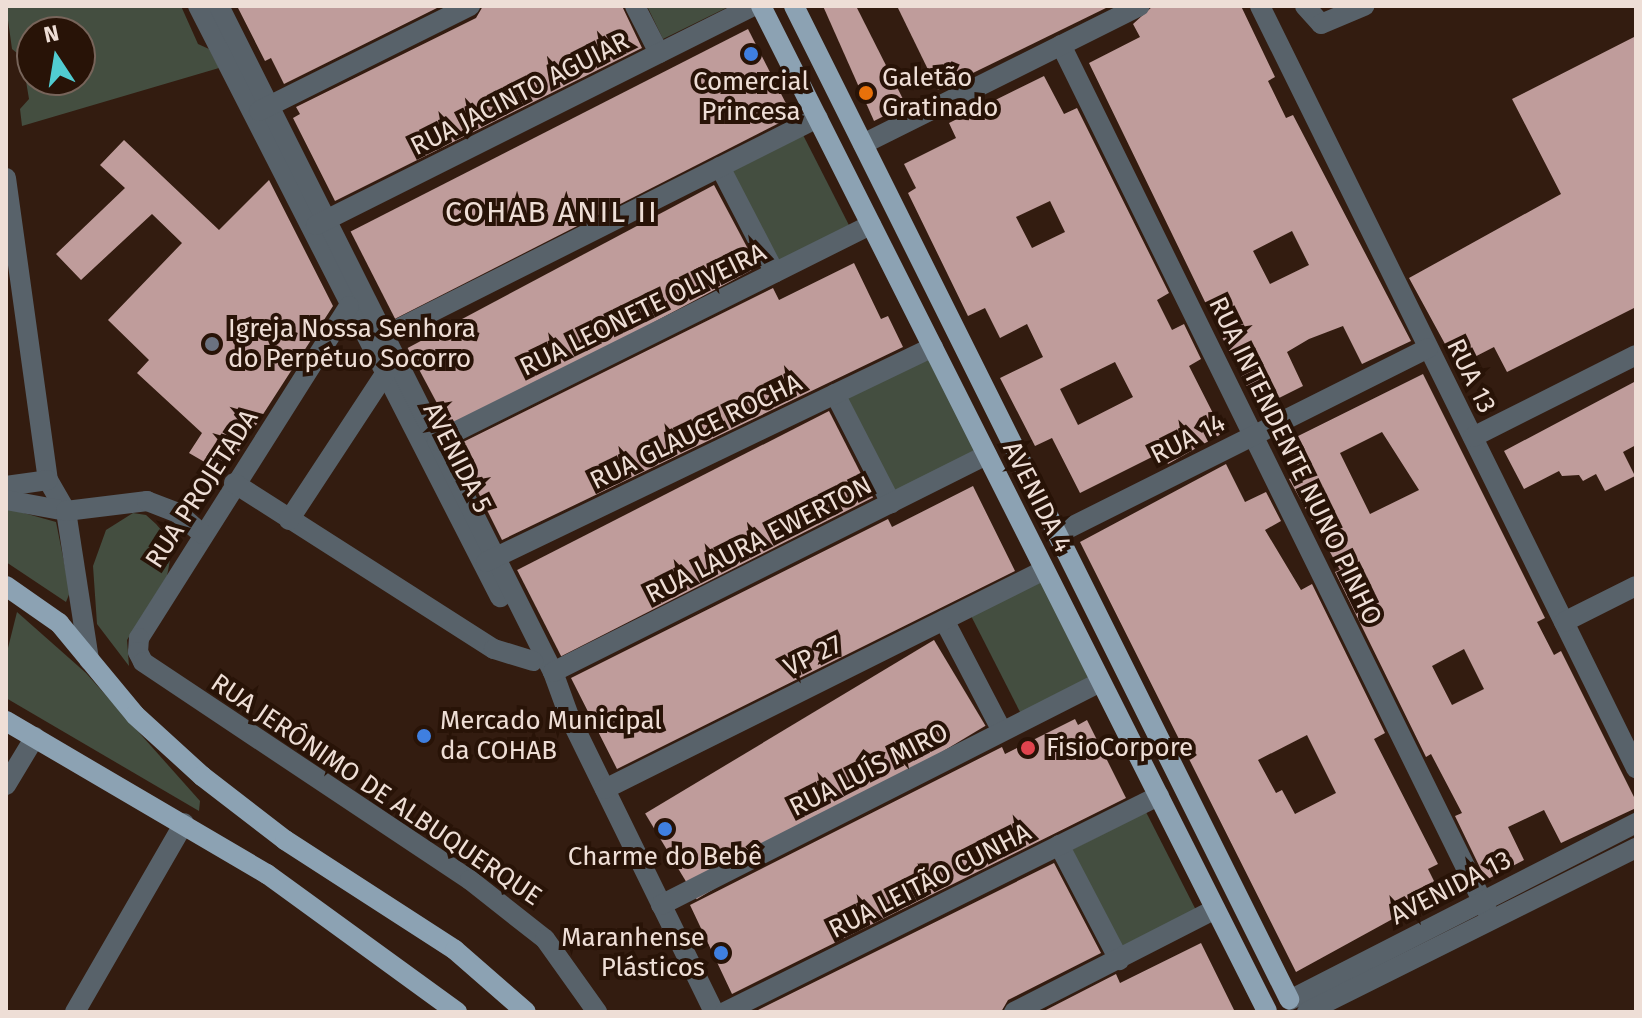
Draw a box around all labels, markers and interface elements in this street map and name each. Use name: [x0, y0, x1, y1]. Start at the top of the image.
north arrow: [16, 16, 96, 96]
text: N: [41, 19, 61, 49]
street label: RUA JACINTO AGUIAR: [406, 25, 634, 163]
marker: Comercial Princesa: [742, 45, 760, 63]
place label: Galetão Gratinado: [882, 62, 999, 124]
place label: Comercial Princesa: [693, 66, 809, 128]
marker: Galetão Gratinado: [857, 84, 875, 102]
district label: COHAB ANIL II: [445, 194, 659, 230]
street label: RUA LEONETE OLIVEIRA: [515, 237, 771, 383]
street label: RUA INTENDENTE NUNO PINHO: [1202, 292, 1388, 630]
place label: Igreja Nossa Senhora do Perpétuo Socorro: [228, 313, 476, 374]
street label: RUA 13: [1440, 334, 1502, 418]
marker: Igreja Nossa Senhora do Perpétuo Socorro: [203, 335, 221, 353]
street label: RUA GLAUCE ROCHA: [585, 367, 807, 497]
street label: AVENIDA 5: [416, 398, 498, 518]
street label: RUA PROJETADA: [139, 404, 265, 574]
street label: RUA 14: [1146, 407, 1230, 471]
street label: AVENIDA 4: [996, 436, 1078, 558]
street label: RUA LAURA EWERTON: [641, 469, 877, 611]
street label: VP 27: [779, 629, 847, 683]
street label: RUA JERÔNIMO DE ALBUQUERQUE: [205, 667, 547, 913]
place label: Mercado Municipal da COHAB: [440, 705, 662, 766]
street label: RUA LUÍS MIRO: [784, 717, 954, 823]
marker: Mercado Municipal da COHAB: [415, 727, 433, 745]
place label: FisioCorpore: [1046, 732, 1193, 764]
marker: FisioCorpore: [1017, 737, 1039, 759]
street label: RUA LEITÃO CUNHA: [824, 817, 1036, 945]
marker: Charme do Bebê: [656, 820, 674, 838]
place label: Charme do Bebê: [568, 841, 762, 873]
street label: AVENIDA 13: [1386, 844, 1516, 932]
place label: Maranhense Plásticos: [561, 922, 705, 984]
marker: Maranhense Plásticos: [712, 944, 730, 962]

